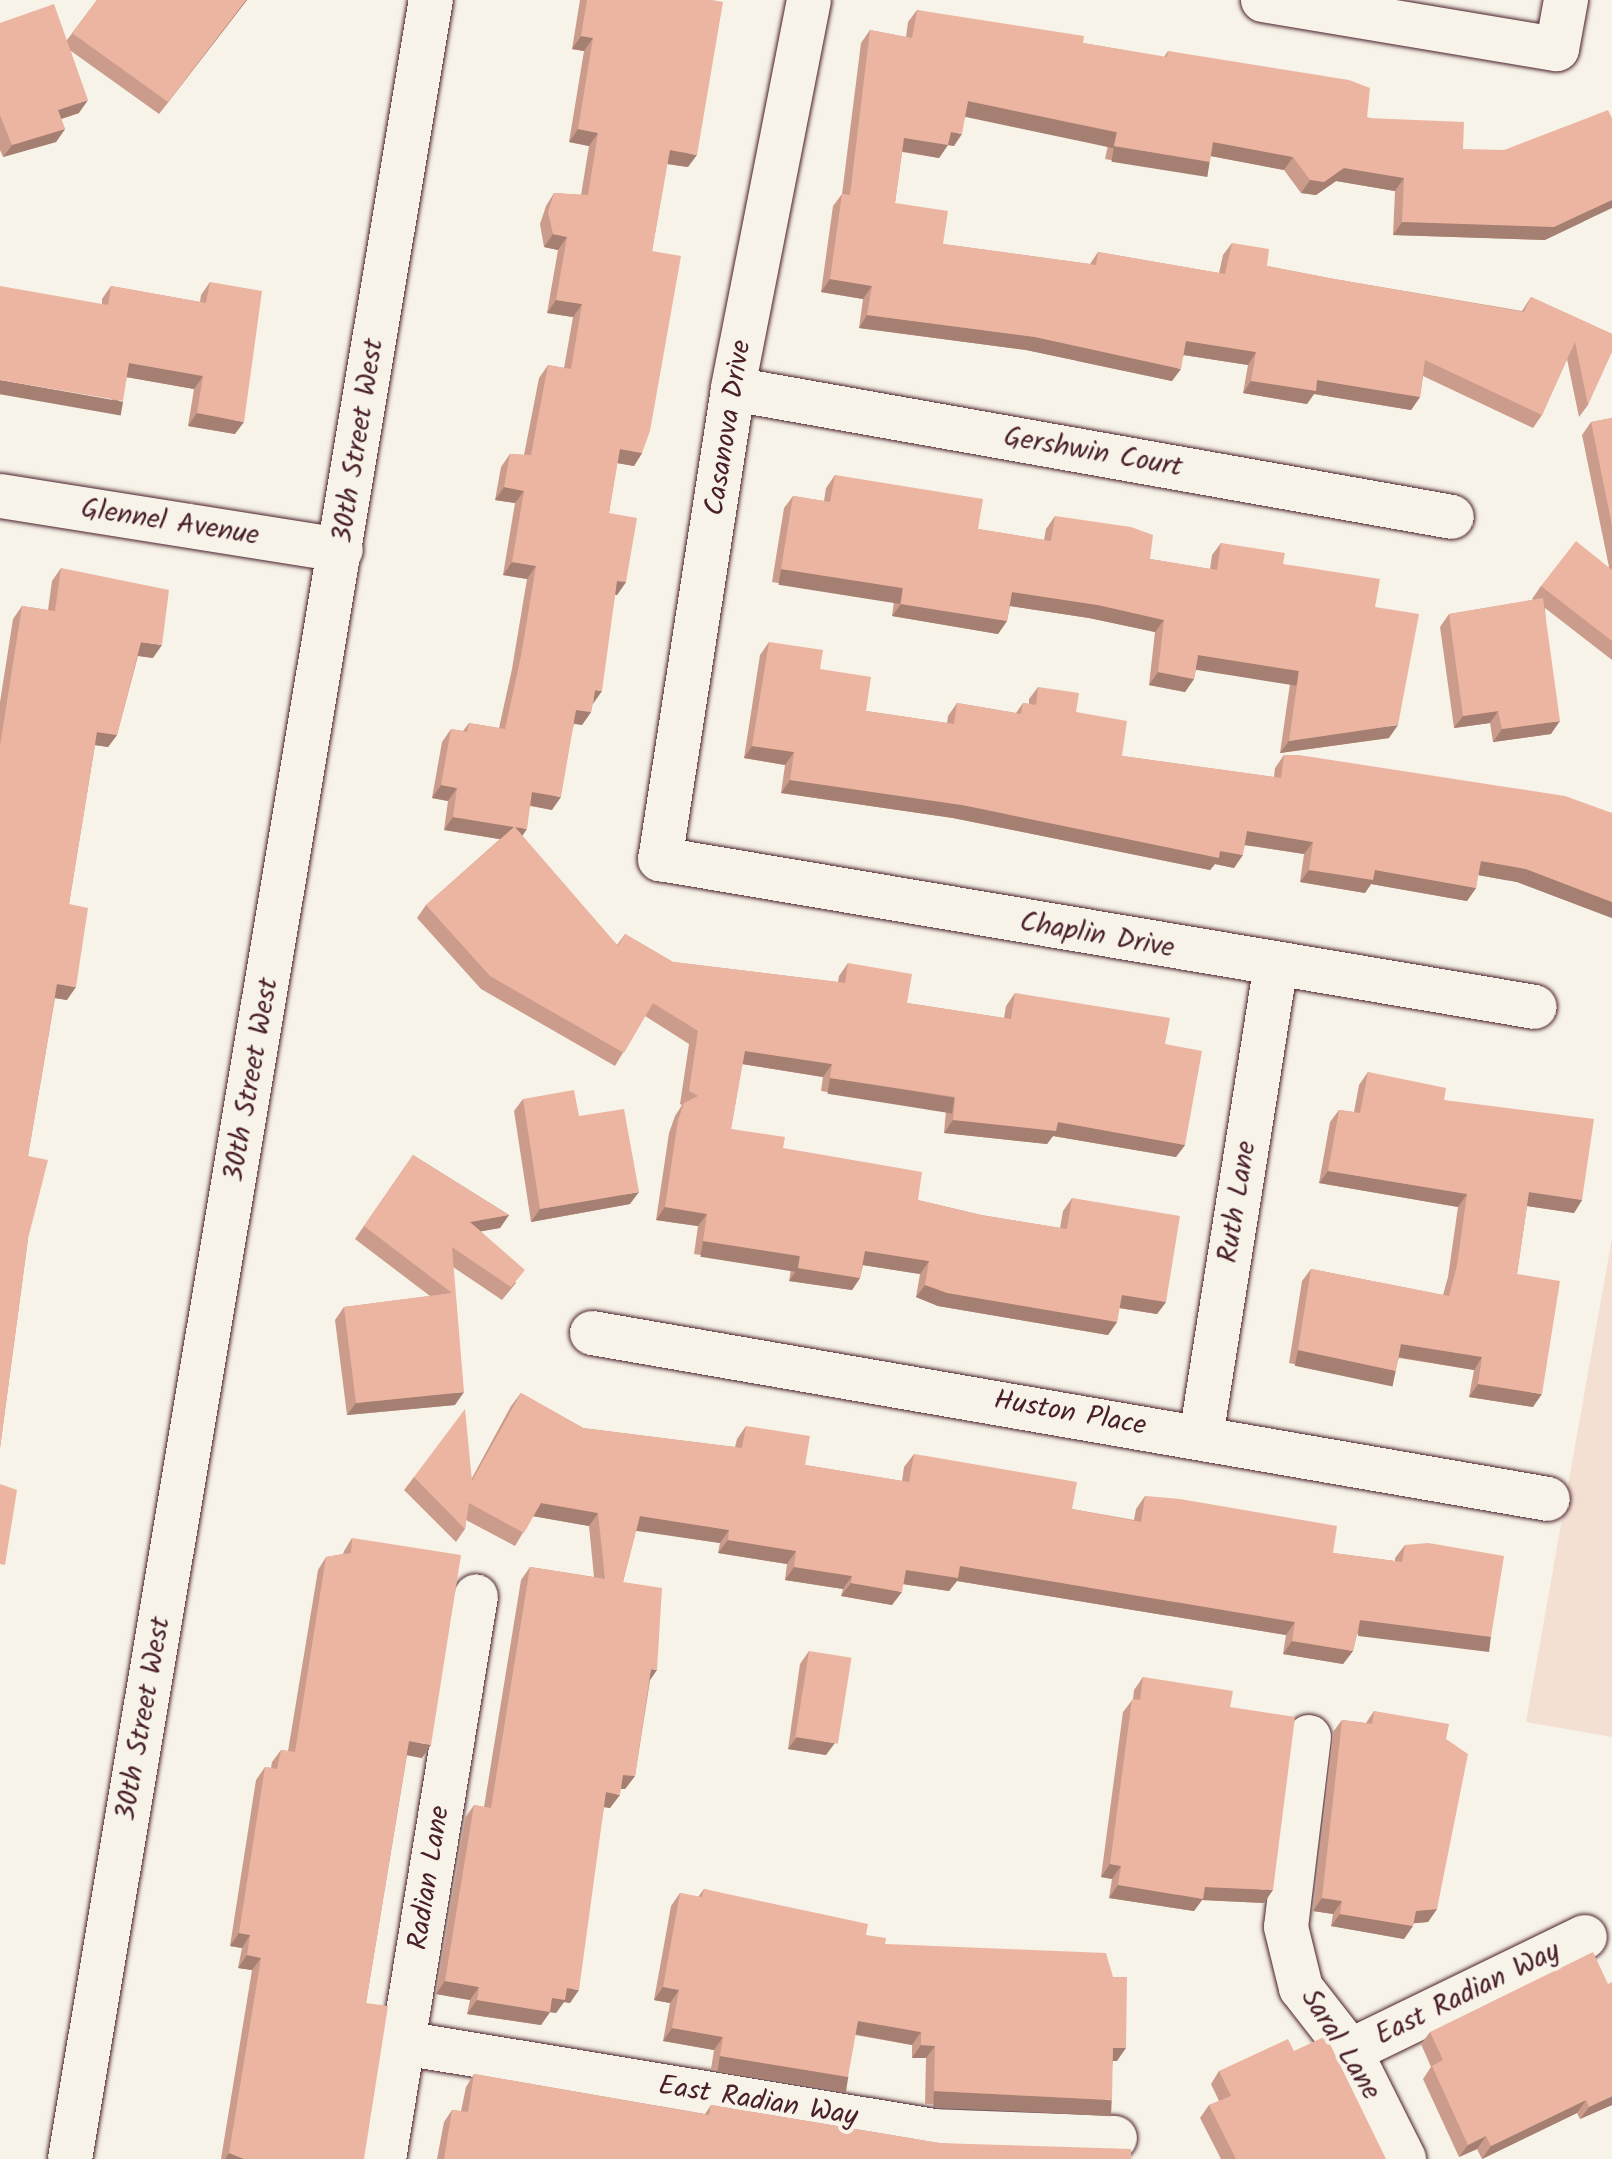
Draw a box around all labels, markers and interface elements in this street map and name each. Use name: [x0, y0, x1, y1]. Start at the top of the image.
street label: 30th Street West: [326, 336, 392, 546]
street label: Casanova Drive: [699, 338, 759, 518]
street label: Gershwin Court: [1001, 421, 1185, 485]
street label: Glennel Avenue: [79, 492, 261, 554]
street label: Chaplin Drive: [1017, 906, 1177, 966]
street label: 30th Street West: [218, 975, 286, 1185]
street label: Ruth Lane: [1212, 1139, 1264, 1265]
street label: Huston Place: [991, 1384, 1149, 1444]
street label: 30th Street West: [110, 1614, 178, 1824]
street label: Radian Lane: [402, 1804, 458, 1952]
street label: East Radian Way: [1370, 1935, 1566, 2053]
street label: Saral Lane: [1293, 1983, 1387, 2107]
street label: East Radian Way: [656, 2070, 860, 2134]

